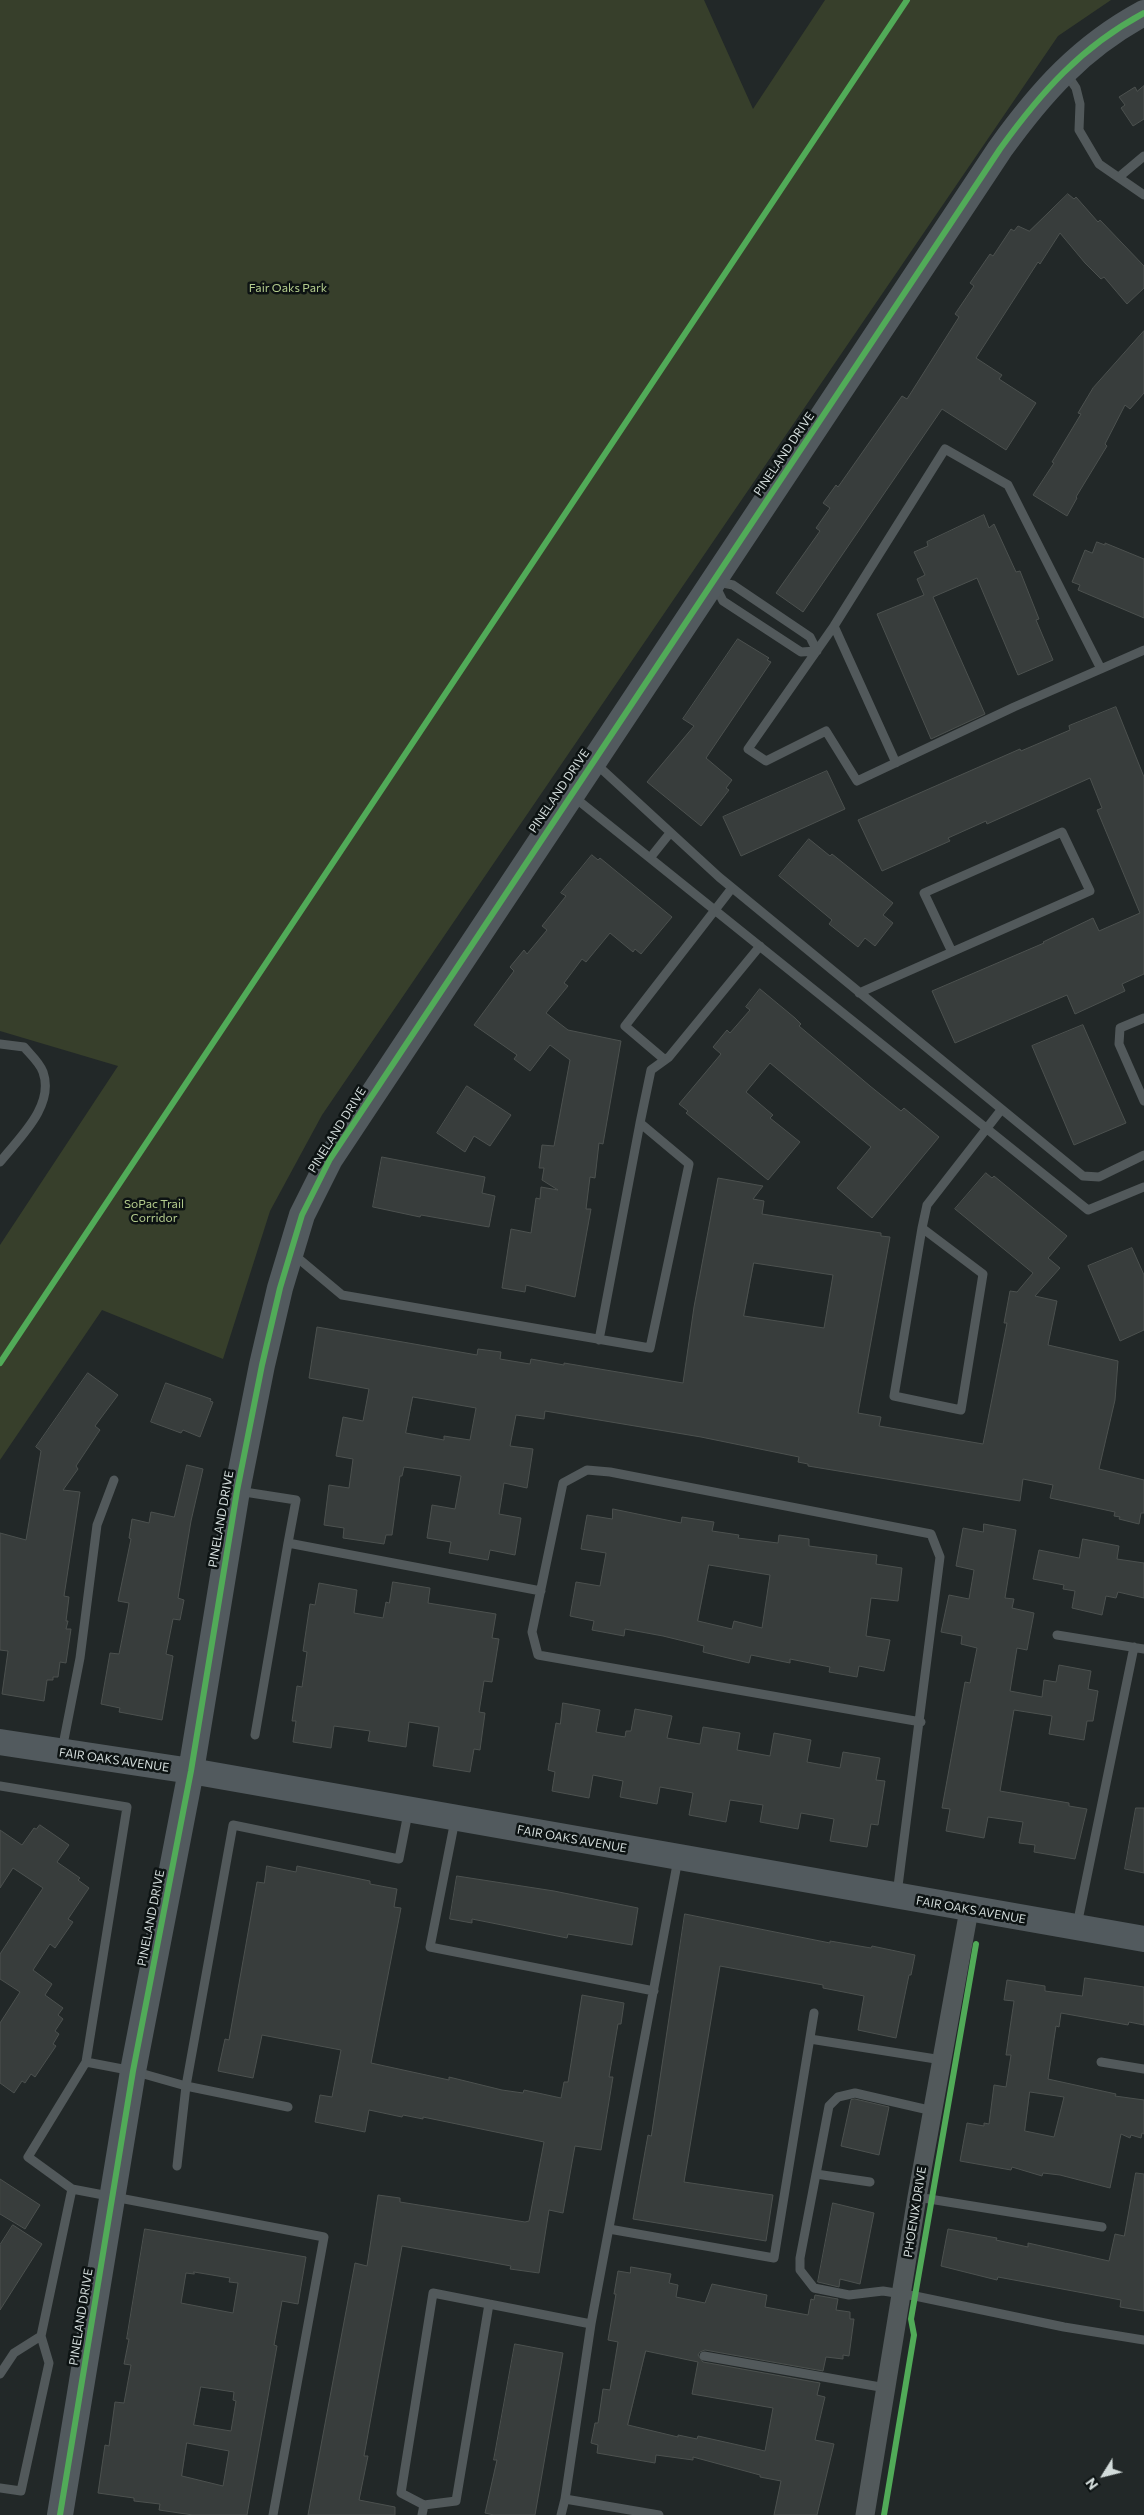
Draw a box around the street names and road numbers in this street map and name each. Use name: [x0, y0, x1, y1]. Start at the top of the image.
street label: PINELAND DRIVE: [751, 409, 817, 499]
street label: PINELAND DRIVE: [526, 746, 592, 836]
street label: PINELAND DRIVE: [305, 1085, 369, 1175]
street label: PINELAND DRIVE: [205, 1470, 237, 1568]
street label: FAIR OAKS AVENUE: [58, 1745, 170, 1775]
street label: FAIR OAKS AVENUE: [516, 1822, 628, 1856]
street label: PINELAND DRIVE: [135, 1869, 167, 1967]
street label: FAIR OAKS AVENUE: [915, 1893, 1027, 1927]
street label: PHOENIX DRIVE: [901, 2165, 929, 2259]
street label: PINELAND DRIVE: [66, 2267, 96, 2367]

